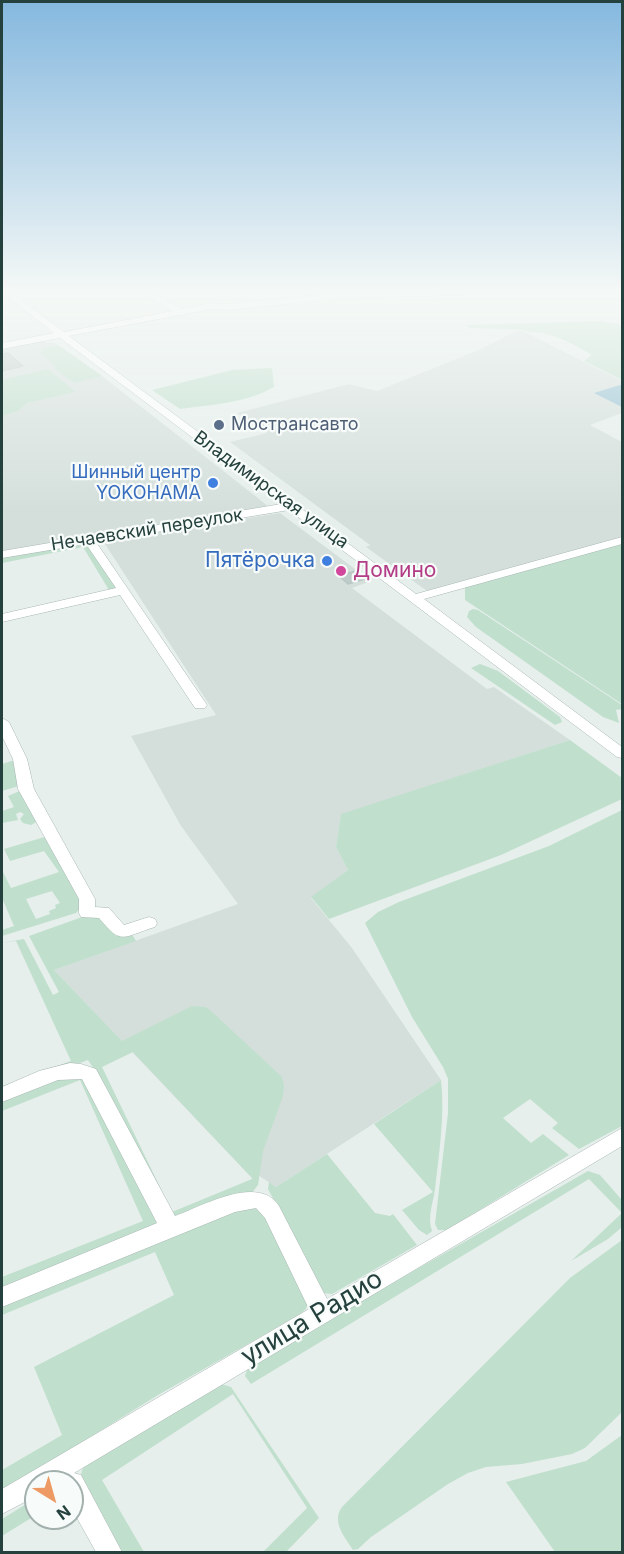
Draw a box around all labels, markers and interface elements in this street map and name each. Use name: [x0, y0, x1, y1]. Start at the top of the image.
place label: Мострансавто: [231, 414, 359, 436]
marker: Мострансавто: [212, 418, 226, 432]
street label: Владимирская улица: [189, 427, 353, 553]
place label: Шинный центр YOKOHAMA: [71, 462, 201, 504]
marker: Шинный центр YOKOHAMA: [206, 476, 220, 490]
street label: Нечаевский переулок: [49, 504, 245, 556]
place label: Пятёрочка: [205, 548, 315, 574]
marker: Пятёрочка: [320, 554, 334, 568]
place label: Домино: [353, 558, 436, 584]
marker: Домино: [334, 564, 348, 578]
street label: улица Радио: [236, 1264, 388, 1372]
north arrow: [24, 1470, 84, 1530]
text: N: [53, 1501, 75, 1524]

